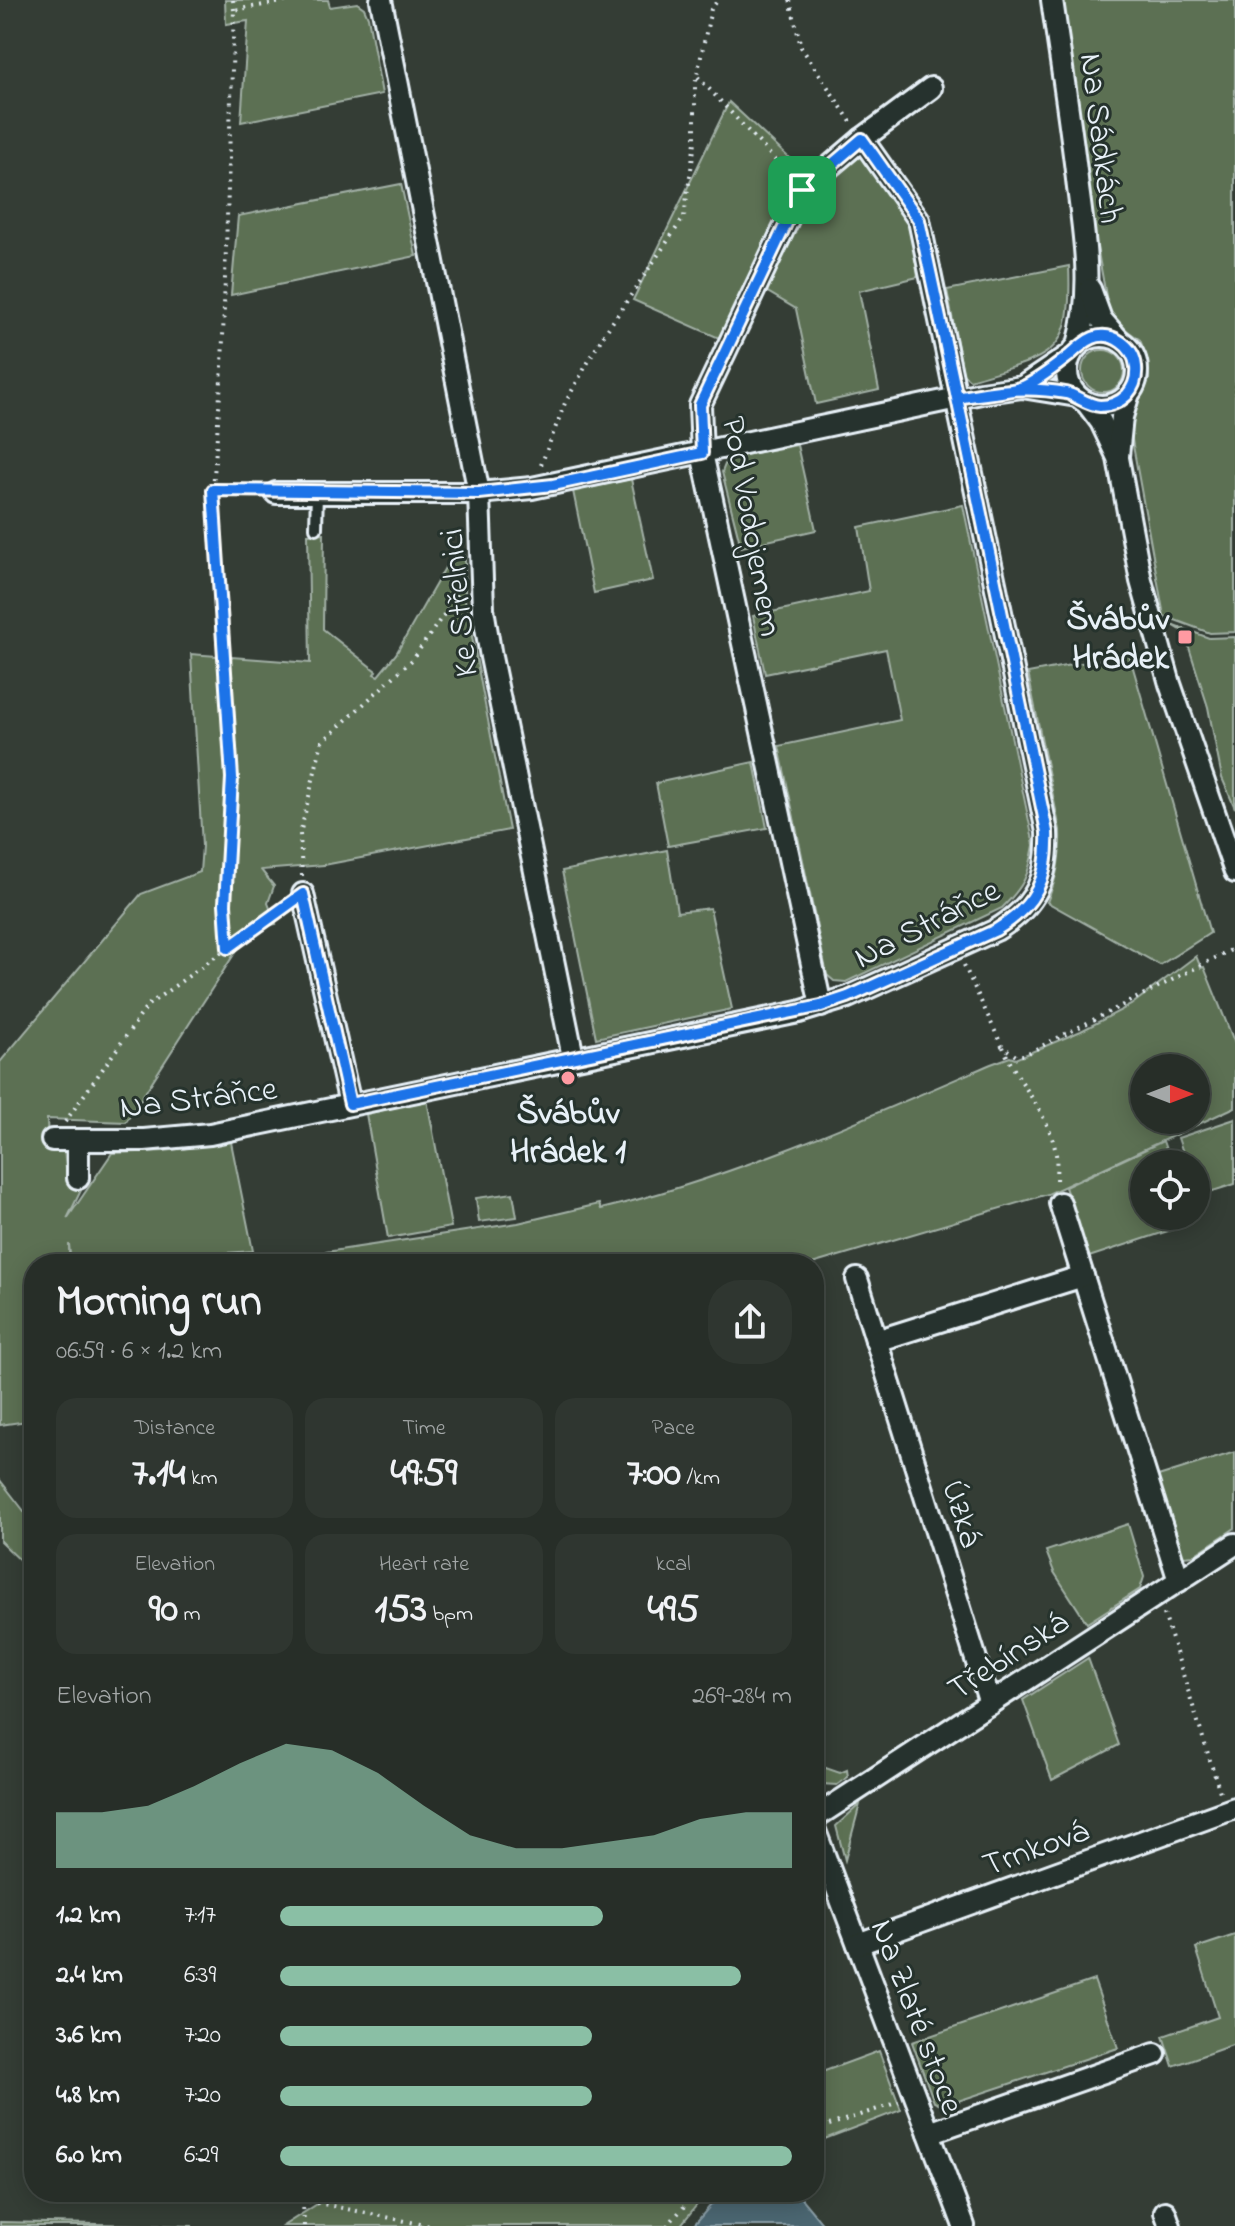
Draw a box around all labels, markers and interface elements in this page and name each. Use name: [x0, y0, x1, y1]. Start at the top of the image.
street label: Na Sádkách: [1064, 50, 1134, 227]
pin: [768, 156, 836, 224]
icon: arrive: [780, 168, 824, 212]
street label: Pod Vodojemem: [706, 413, 794, 641]
street label: Ke Střelnici: [428, 526, 494, 679]
place label: Švábův Hrádek: [1066, 596, 1170, 685]
marker: Švábův Hrádek: [1176, 628, 1194, 646]
street label: Na Stráňce: [846, 867, 1010, 984]
north arrow: [1130, 1054, 1210, 1134]
map controls: [1130, 1054, 1210, 1230]
street label: Na Stráňce: [117, 1065, 281, 1134]
marker: Švábův Hrádek 1: [559, 1069, 577, 1087]
place label: Švábův Hrádek 1: [510, 1090, 626, 1179]
button: locate: [1130, 1150, 1210, 1230]
text: Morning run: [56, 1271, 262, 1335]
button: share: [708, 1280, 792, 1364]
text: 06:59 · 6 × 1.2 km: [56, 1333, 222, 1371]
text: Distance: [134, 1413, 215, 1445]
text: Time: [402, 1413, 446, 1445]
text: Pace: [652, 1413, 695, 1445]
text: 7.14: [132, 1445, 185, 1504]
text: 49:59: [391, 1445, 457, 1504]
text: 7:00: [627, 1445, 681, 1504]
text: km: [185, 1463, 218, 1495]
text: /km: [681, 1463, 720, 1495]
street label: Úzká: [926, 1474, 994, 1554]
text: Elevation: [134, 1549, 215, 1581]
text: Heart rate: [379, 1549, 469, 1581]
text: kcal: [656, 1549, 691, 1581]
text: 90: [149, 1581, 178, 1640]
text: 153: [375, 1581, 427, 1640]
text: 495: [648, 1581, 699, 1640]
text: m: [178, 1599, 201, 1631]
text: bpm: [427, 1599, 473, 1631]
street label: Třebínská: [939, 1599, 1080, 1715]
text: Elevation: [56, 1678, 152, 1716]
text: 269–284 m: [692, 1678, 792, 1716]
street label: Trnková: [976, 1808, 1096, 1892]
text: 1.2 km: [56, 1897, 121, 1935]
text: 7:17: [184, 1897, 216, 1935]
street label: Na Zlaté stoce: [855, 1913, 976, 2123]
text: 2.4 km: [56, 1957, 123, 1995]
text: 6:39: [184, 1957, 216, 1995]
text: 3.6 km: [56, 2017, 122, 2055]
text: 7:20: [184, 2017, 221, 2055]
text: 4.8 km: [56, 2077, 120, 2115]
text: 7:20: [184, 2077, 221, 2115]
text: 6.0 km: [56, 2137, 122, 2175]
text: 6:29: [184, 2137, 218, 2175]

